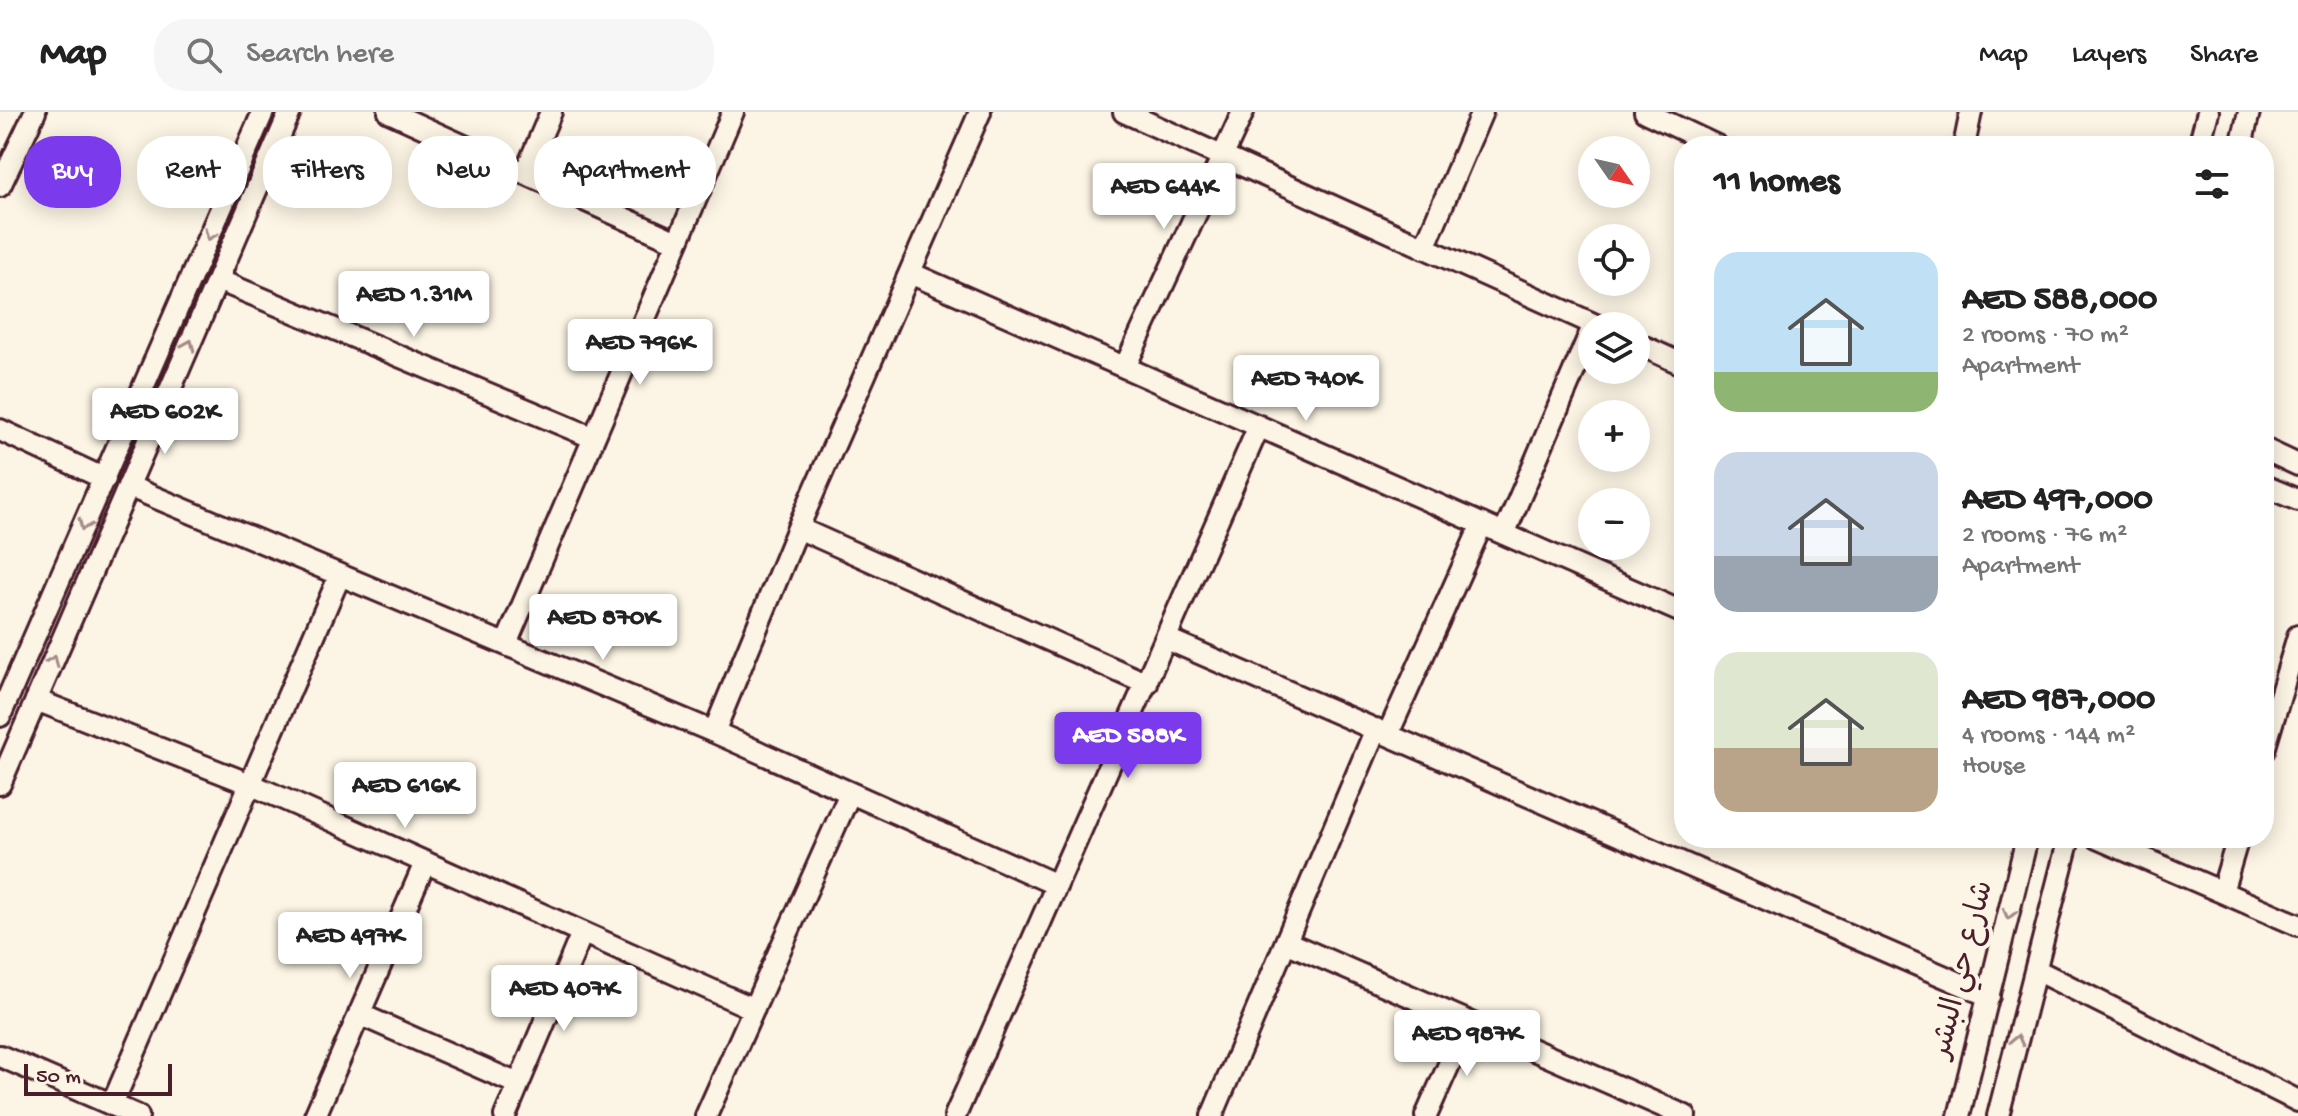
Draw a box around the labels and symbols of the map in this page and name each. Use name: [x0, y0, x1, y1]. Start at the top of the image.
north arrow: [1578, 136, 1650, 208]
pin: AED 644K: [1081, 163, 1247, 231]
one-way arrow: [203, 227, 219, 241]
pin: AED 1.31M: [322, 271, 506, 339]
pin: AED 796K: [557, 319, 723, 387]
one-way arrow: [180, 339, 196, 353]
pin: AED 740K: [1223, 355, 1389, 423]
pin: AED 602K: [82, 388, 248, 456]
one-way arrow: [78, 517, 94, 531]
pin: AED 870K: [520, 594, 686, 662]
one-way arrow: [44, 654, 60, 669]
pin: AED 588K: [1045, 712, 1211, 780]
pin: AED 616K: [322, 762, 488, 830]
street label: شارع حي البشر: [1924, 878, 2007, 1066]
one-way arrow: [2001, 906, 2018, 920]
pin: AED 497K: [267, 912, 433, 980]
pin: AED 407K: [481, 965, 647, 1033]
pin: AED 987K: [1384, 1010, 1550, 1078]
one-way arrow: [2008, 1034, 2025, 1048]
scale bar: [24, 1060, 172, 1096]

